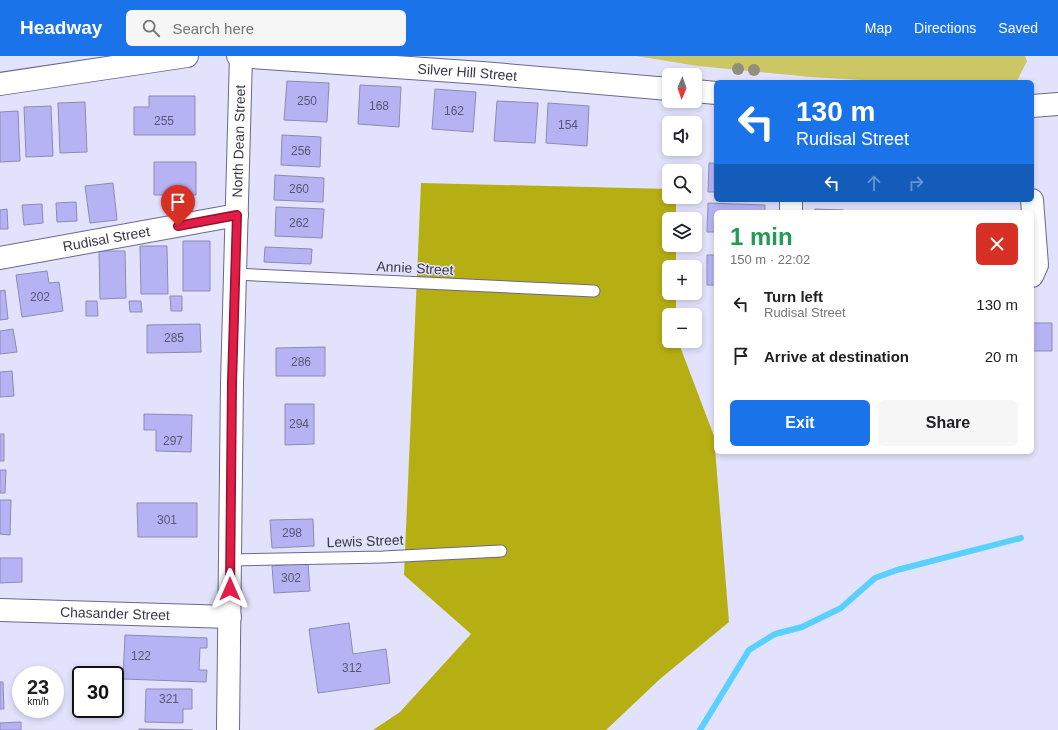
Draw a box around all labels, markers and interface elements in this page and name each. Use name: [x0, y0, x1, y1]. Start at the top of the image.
search box: [126, 10, 406, 46]
text: Headway: [20, 17, 102, 38]
icon: search: [140, 17, 162, 39]
text: Search here: [172, 20, 254, 37]
text: Map: [865, 20, 892, 36]
text: Directions: [914, 20, 976, 36]
text: Saved: [998, 20, 1038, 36]
street label: Silver Hill Street: [417, 61, 518, 84]
north arrow: [662, 68, 702, 108]
map controls: [662, 68, 702, 348]
street label: North Dean Street: [229, 84, 248, 198]
house number: 250: [297, 94, 317, 108]
icon: left: [730, 96, 782, 148]
text: 130 m: [796, 96, 875, 127]
house number: 168: [369, 99, 389, 113]
house number: 162: [444, 104, 464, 118]
house number: 255: [154, 114, 174, 128]
button: sound: [662, 116, 702, 156]
house number: 154: [558, 118, 578, 132]
text: Rudisal Street: [796, 129, 909, 149]
house number: 256: [291, 144, 311, 158]
button: search: [662, 164, 702, 204]
icon: left: [821, 172, 843, 194]
icon: ahead: [863, 172, 885, 194]
icon: right: [905, 172, 927, 194]
house number: 260: [289, 182, 309, 196]
pin: [161, 185, 195, 226]
icon: arrive: [167, 191, 189, 213]
button: layers: [662, 212, 702, 252]
house number: 262: [289, 216, 309, 230]
street label: Rudisal Street: [62, 223, 151, 254]
text: 1 min: [730, 223, 793, 250]
button: close: [976, 223, 1018, 265]
text: 150 m · 22:02: [730, 252, 810, 267]
street label: Annie Street: [376, 258, 454, 278]
button: +: [662, 260, 702, 300]
text: Turn left: [764, 288, 823, 305]
house number: 202: [30, 290, 50, 304]
icon: left: [730, 293, 752, 315]
text: 130 m: [976, 296, 1018, 313]
text: Rudisal Street: [764, 305, 846, 320]
button: −: [662, 308, 702, 348]
house number: 285: [164, 331, 184, 345]
icon: arrive: [730, 345, 752, 367]
text: Arrive at destination: [764, 348, 909, 365]
text: 20 m: [985, 348, 1018, 365]
house number: 286: [291, 355, 311, 369]
button: Exit: [730, 400, 870, 446]
button: Share: [878, 400, 1018, 446]
house number: 294: [289, 417, 309, 431]
house number: 297: [163, 434, 183, 448]
house number: 301: [157, 513, 177, 527]
house number: 298: [282, 526, 302, 540]
street label: Lewis Street: [326, 532, 404, 550]
position arrow: [209, 568, 251, 610]
house number: 302: [281, 571, 301, 585]
street label: Chasander Street: [60, 604, 170, 623]
house number: 122: [131, 649, 151, 663]
house number: 312: [342, 661, 362, 675]
speed limit sign: 30: [72, 666, 124, 718]
text: 23: [27, 676, 49, 698]
house number: 321: [159, 692, 179, 706]
text: km/h: [27, 696, 49, 707]

